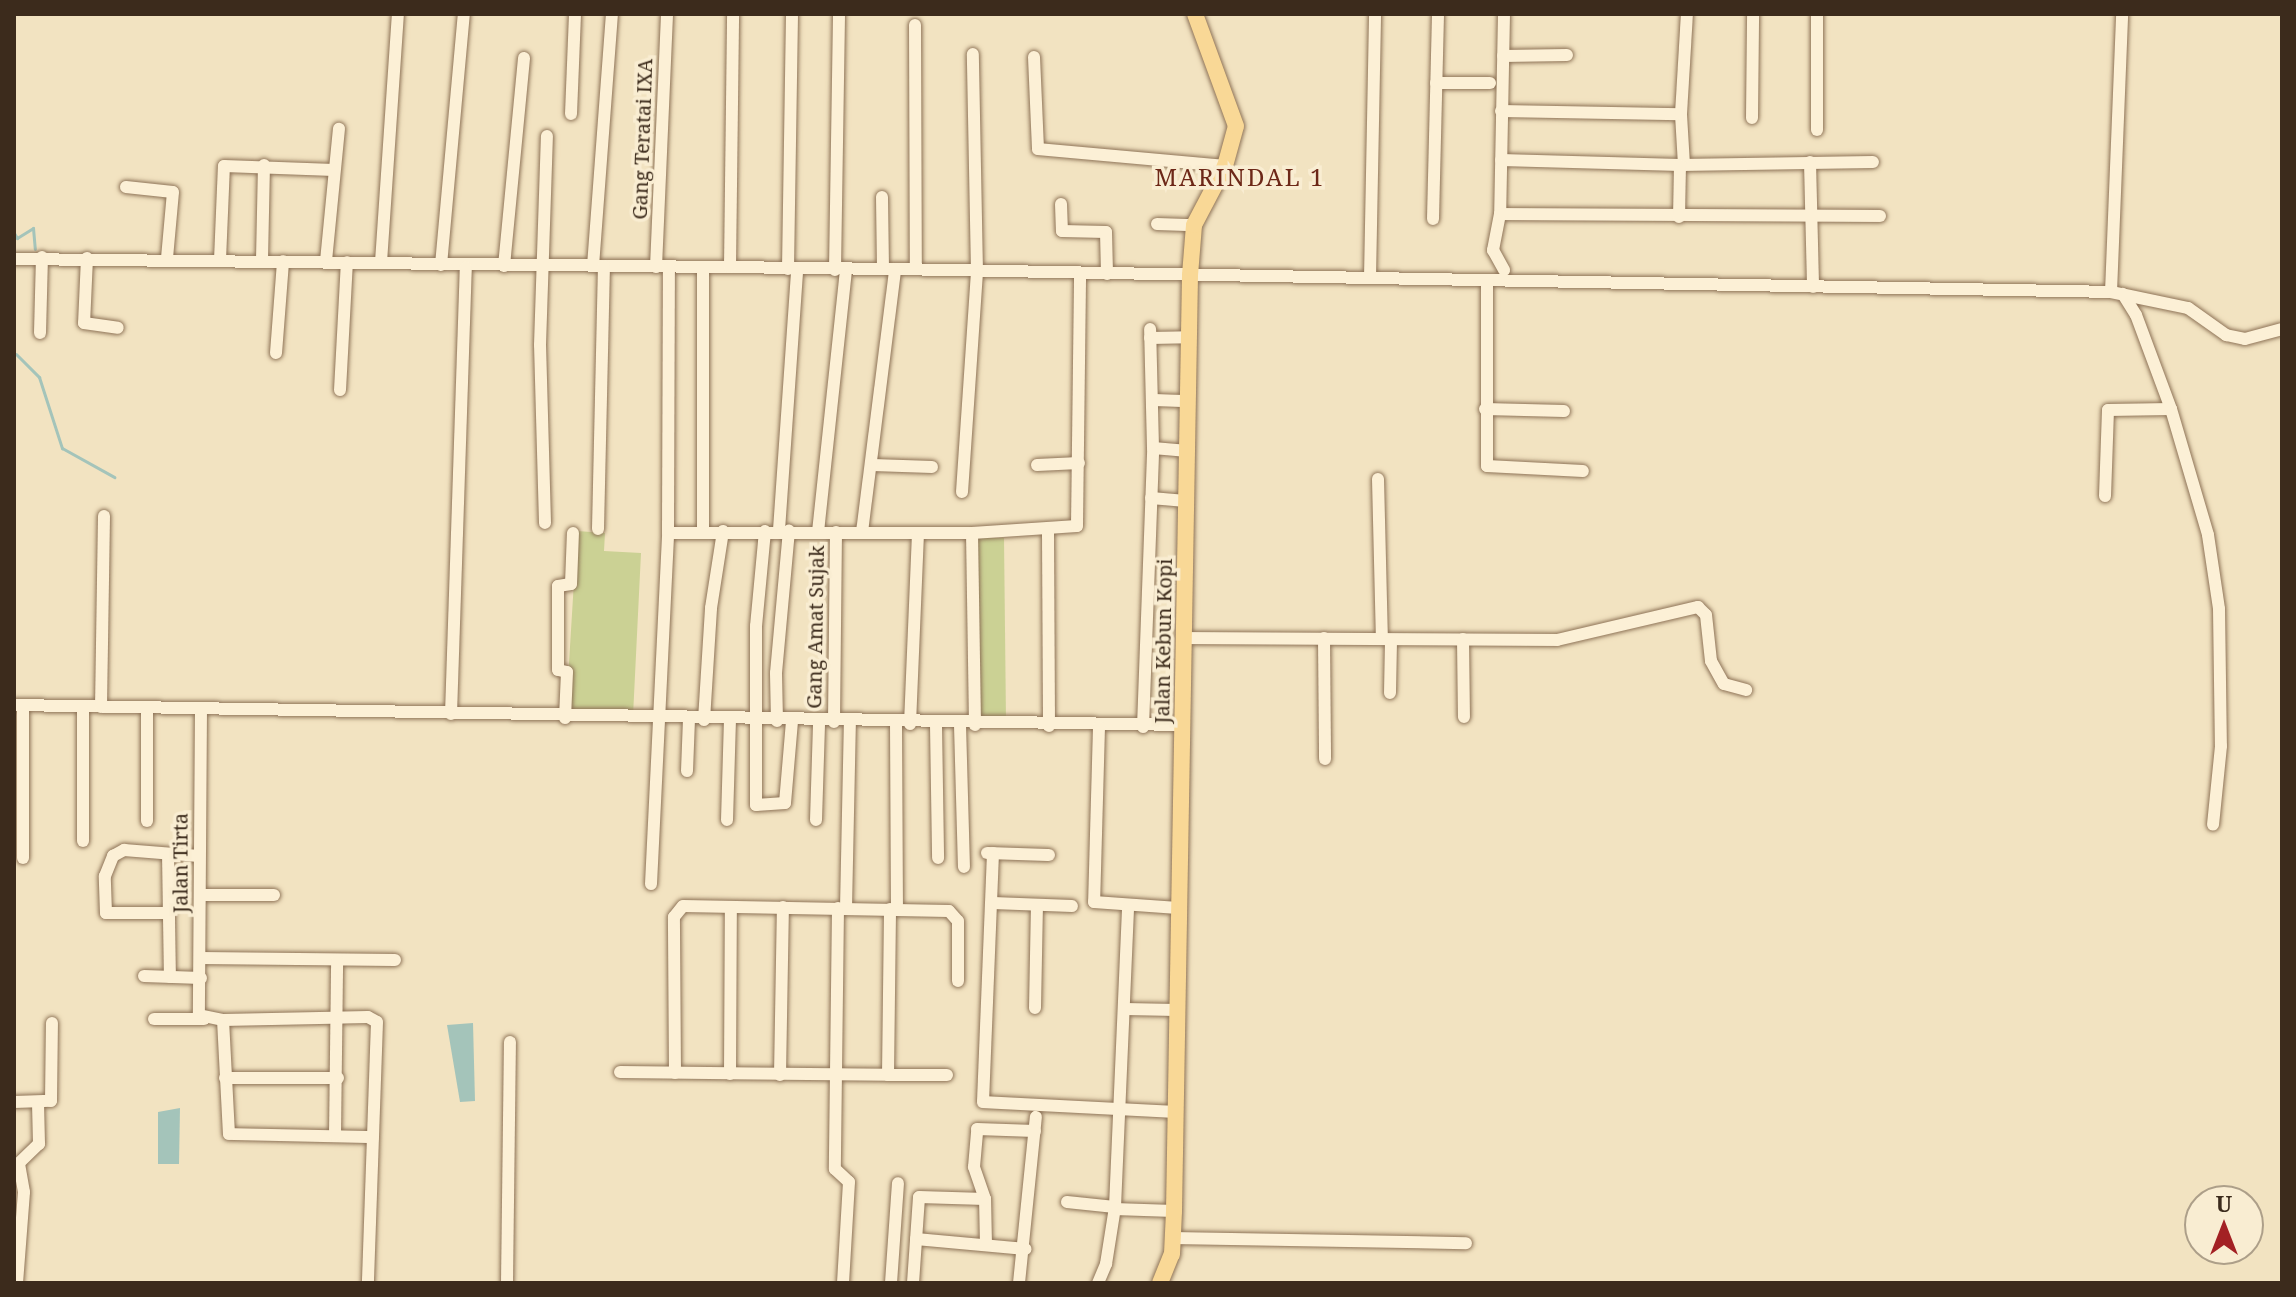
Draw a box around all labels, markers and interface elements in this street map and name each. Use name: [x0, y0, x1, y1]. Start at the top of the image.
street label: Gang Teratai IXA: [627, 58, 657, 220]
district label: MARINDAL 1: [1155, 163, 1325, 191]
street label: Gang Amat Sujak: [802, 545, 828, 709]
street label: Jalan Kebun Kopi: [1150, 558, 1176, 724]
street label: Jalan Tirta: [168, 813, 192, 913]
north arrow: [2184, 1185, 2264, 1265]
text: U: [2216, 1188, 2232, 1218]

